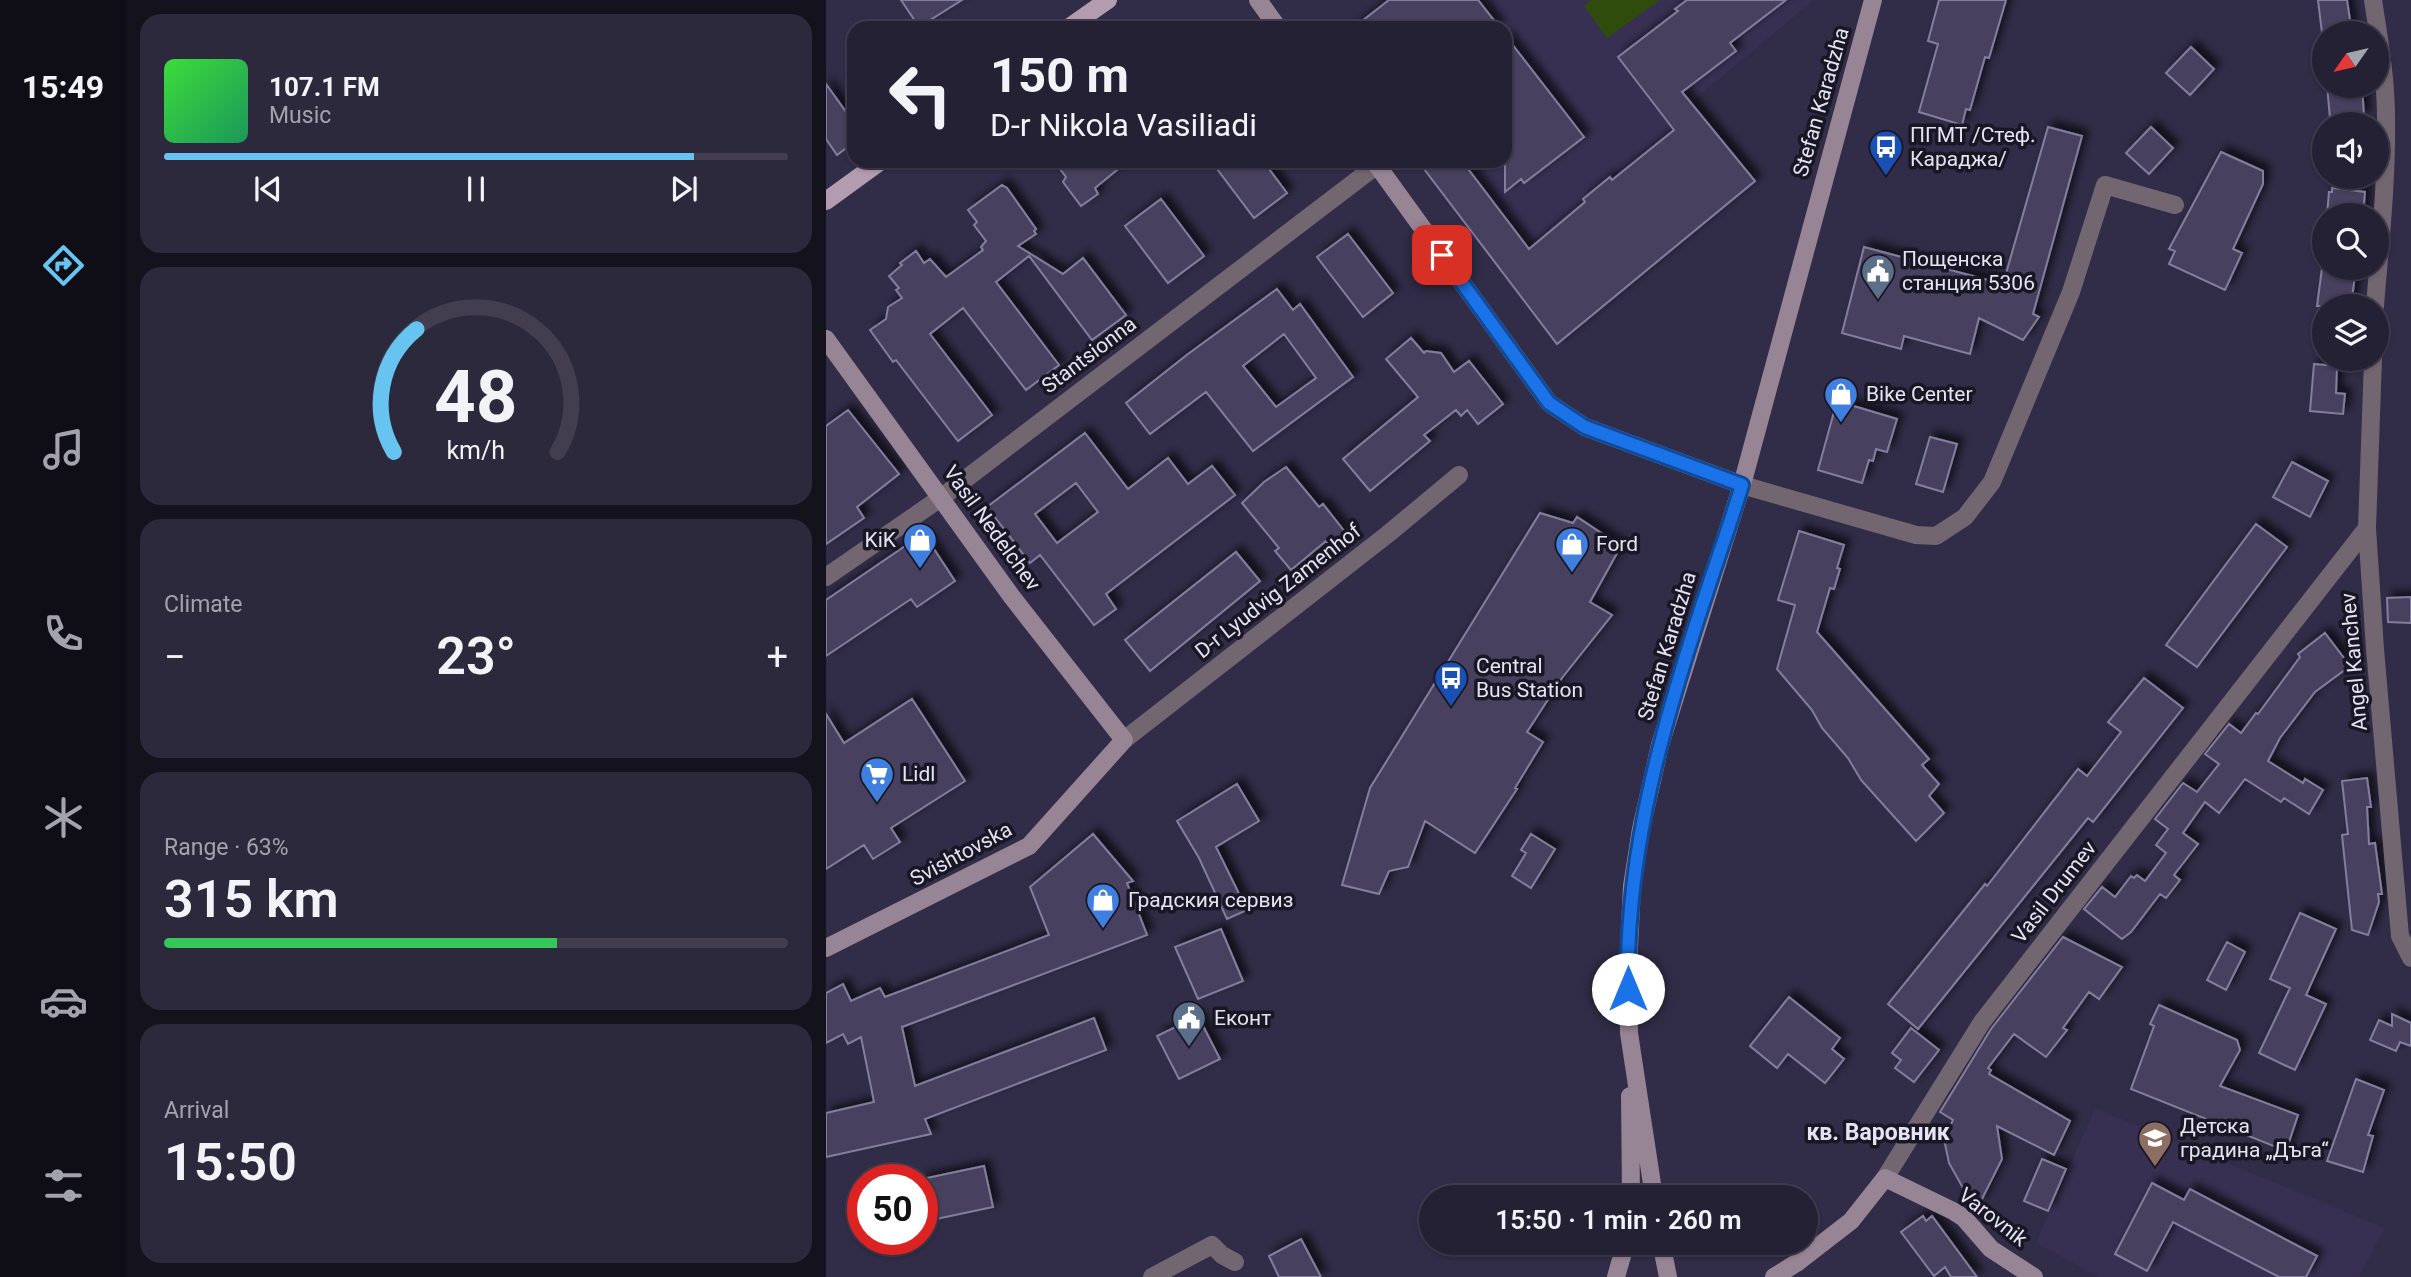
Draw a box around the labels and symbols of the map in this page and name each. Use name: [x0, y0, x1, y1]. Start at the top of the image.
north arrow: [2312, 21, 2389, 98]
street label: Stefan Karadzha: [1788, 25, 1854, 179]
place label: ПГМТ /Стеф. Караджа/: [1910, 123, 2036, 171]
bus stop icon: ПГМТ /Стеф. Караджа/: [1867, 128, 1905, 177]
pin: [1412, 225, 1472, 285]
place label: Пощенска станция 5306: [1902, 247, 2035, 295]
public building icon: Пощенска станция 5306: [1859, 252, 1897, 301]
street label: Stantsionna: [1037, 312, 1141, 398]
shop icon: Bike Center: [1822, 375, 1860, 424]
place label: Bike Center: [1866, 382, 1973, 406]
street label: Vasil Nedelchev: [939, 461, 1045, 595]
street label: D-r Lyudvig Zamenhof: [1190, 518, 1366, 663]
shop icon: KiK: [901, 521, 939, 570]
shop icon: Ford: [1553, 525, 1591, 574]
place label: KiK: [865, 528, 897, 552]
place label: Ford: [1596, 532, 1638, 556]
street label: Stefan Karadzha: [1633, 569, 1701, 723]
street label: Angel Kanchev: [2336, 592, 2372, 732]
place label: Central Bus Station: [1476, 654, 1583, 702]
bus stop icon: Central Bus Station: [1432, 659, 1470, 708]
supermarket icon: Lidl: [858, 755, 896, 804]
place label: Lidl: [902, 762, 935, 786]
street label: Svishtovska: [906, 817, 1016, 891]
street label: Vasil Drumev: [2007, 836, 2101, 948]
shop icon: Градския сервиз: [1084, 881, 1122, 930]
place label: Градския сервиз: [1128, 888, 1293, 912]
position arrow: [1591, 952, 1665, 1026]
public building icon: Еконт: [1170, 999, 1208, 1048]
place label: Еконт: [1214, 1006, 1271, 1030]
place label: Детска градина „Дъга“: [2180, 1114, 2329, 1162]
district label: кв. Варовник: [1806, 1119, 1950, 1146]
school or university icon: Детска градина „Дъга“: [2136, 1119, 2174, 1168]
speed limit sign: 50: [847, 1164, 938, 1255]
street label: Varovnik: [1954, 1183, 2032, 1251]

